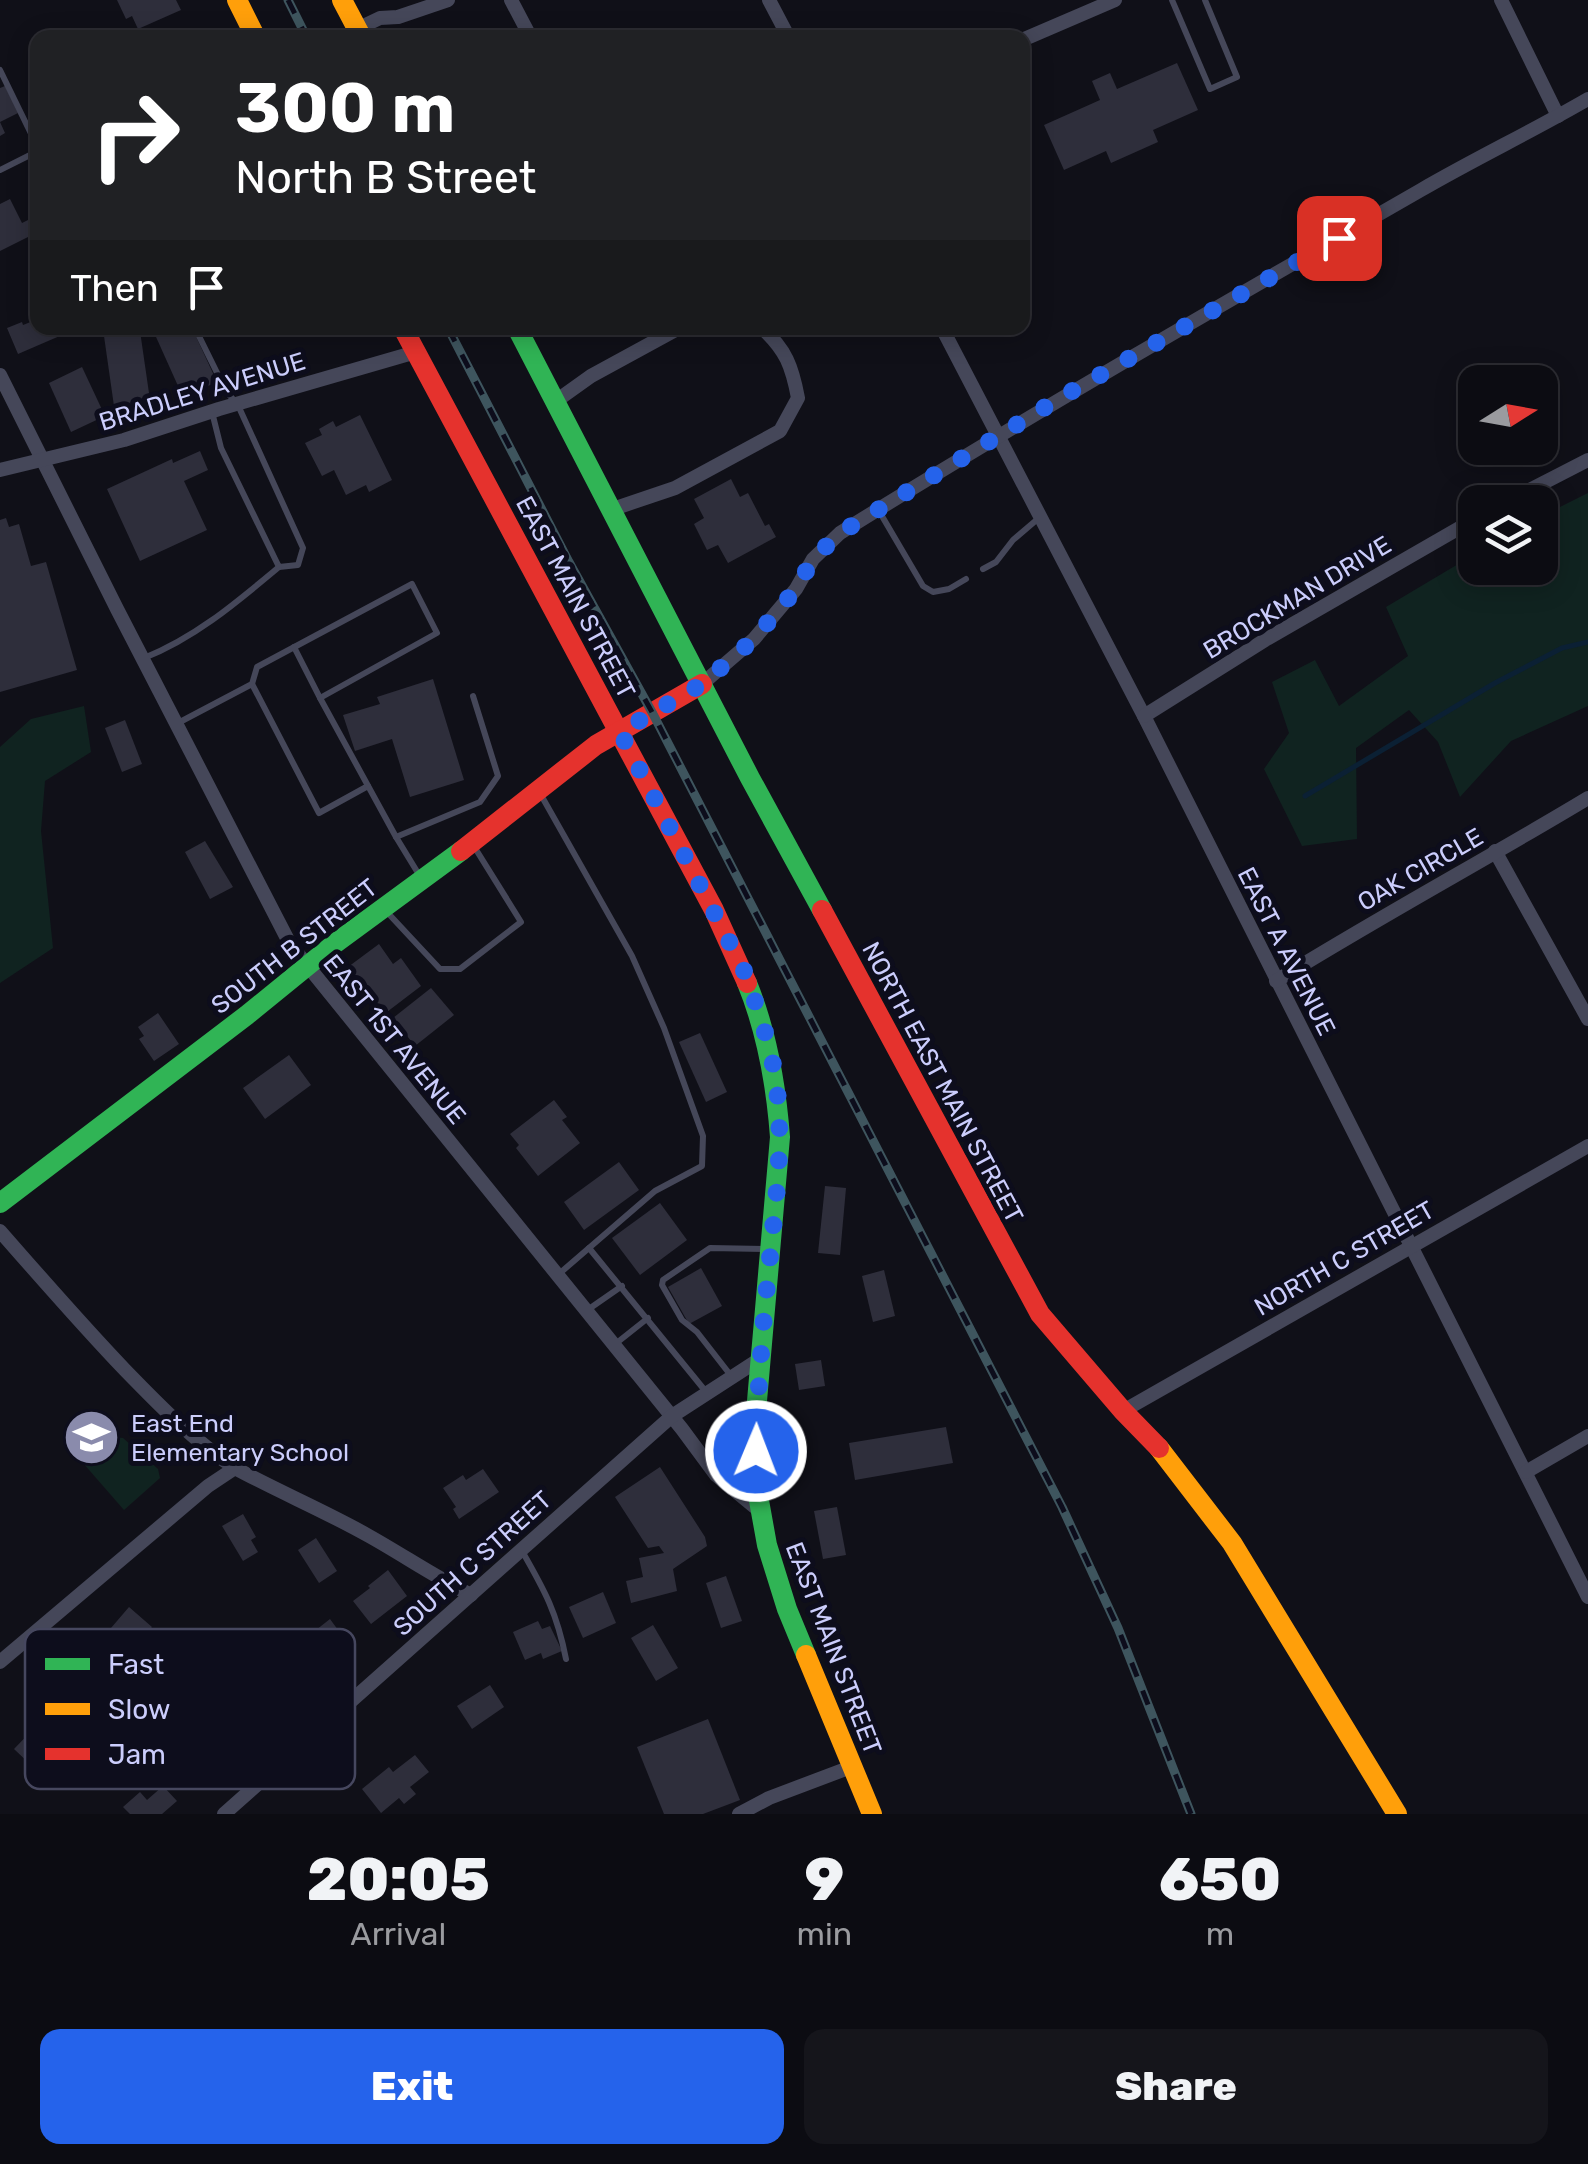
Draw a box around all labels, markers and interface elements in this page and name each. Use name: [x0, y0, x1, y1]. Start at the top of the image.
text: 300 m: [235, 67, 455, 150]
icon: right: [70, 70, 200, 200]
text: North B Street: [235, 151, 536, 204]
pin: [1297, 196, 1382, 281]
icon: arrive: [1312, 211, 1367, 266]
icon: arrive: [179, 260, 234, 315]
text: Then: [70, 265, 159, 311]
street label: BRADLEY AVENUE: [95, 346, 309, 437]
north arrow: [1458, 365, 1558, 465]
map controls: [1458, 365, 1558, 585]
button: layers: [1458, 485, 1558, 585]
street label: EAST MAIN STREET: [510, 491, 641, 703]
street label: BROCKMAN DRIVE: [1198, 530, 1396, 665]
street label: OAK CIRCLE: [1352, 822, 1488, 917]
street label: EAST A AVENUE: [1232, 862, 1341, 1040]
street label: SOUTH B STREET: [206, 873, 383, 1020]
street label: NORTH EAST MAIN STREET: [856, 937, 1029, 1228]
street label: EAST 1ST AVENUE: [317, 949, 472, 1130]
street label: NORTH C STREET: [1249, 1195, 1439, 1322]
position arrow: [704, 1399, 808, 1503]
school or university icon: East End Elementary School: [62, 1407, 122, 1467]
place label: East End Elementary School: [131, 1409, 349, 1467]
street label: SOUTH C STREET: [387, 1485, 557, 1642]
street label: EAST MAIN STREET: [780, 1538, 887, 1758]
legend: [25, 1629, 355, 1789]
text: Fast: [108, 1648, 164, 1681]
text: Slow: [108, 1693, 170, 1726]
text: Jam: [108, 1738, 166, 1771]
text: 20:05: [307, 1844, 490, 1915]
text: 9: [804, 1844, 844, 1915]
text: 650: [1159, 1844, 1281, 1915]
text: Arrival: [350, 1915, 446, 1953]
text: min: [797, 1915, 852, 1953]
text: m: [1206, 1915, 1234, 1953]
button: Exit: [40, 2029, 784, 2144]
button: Share: [804, 2029, 1548, 2144]

